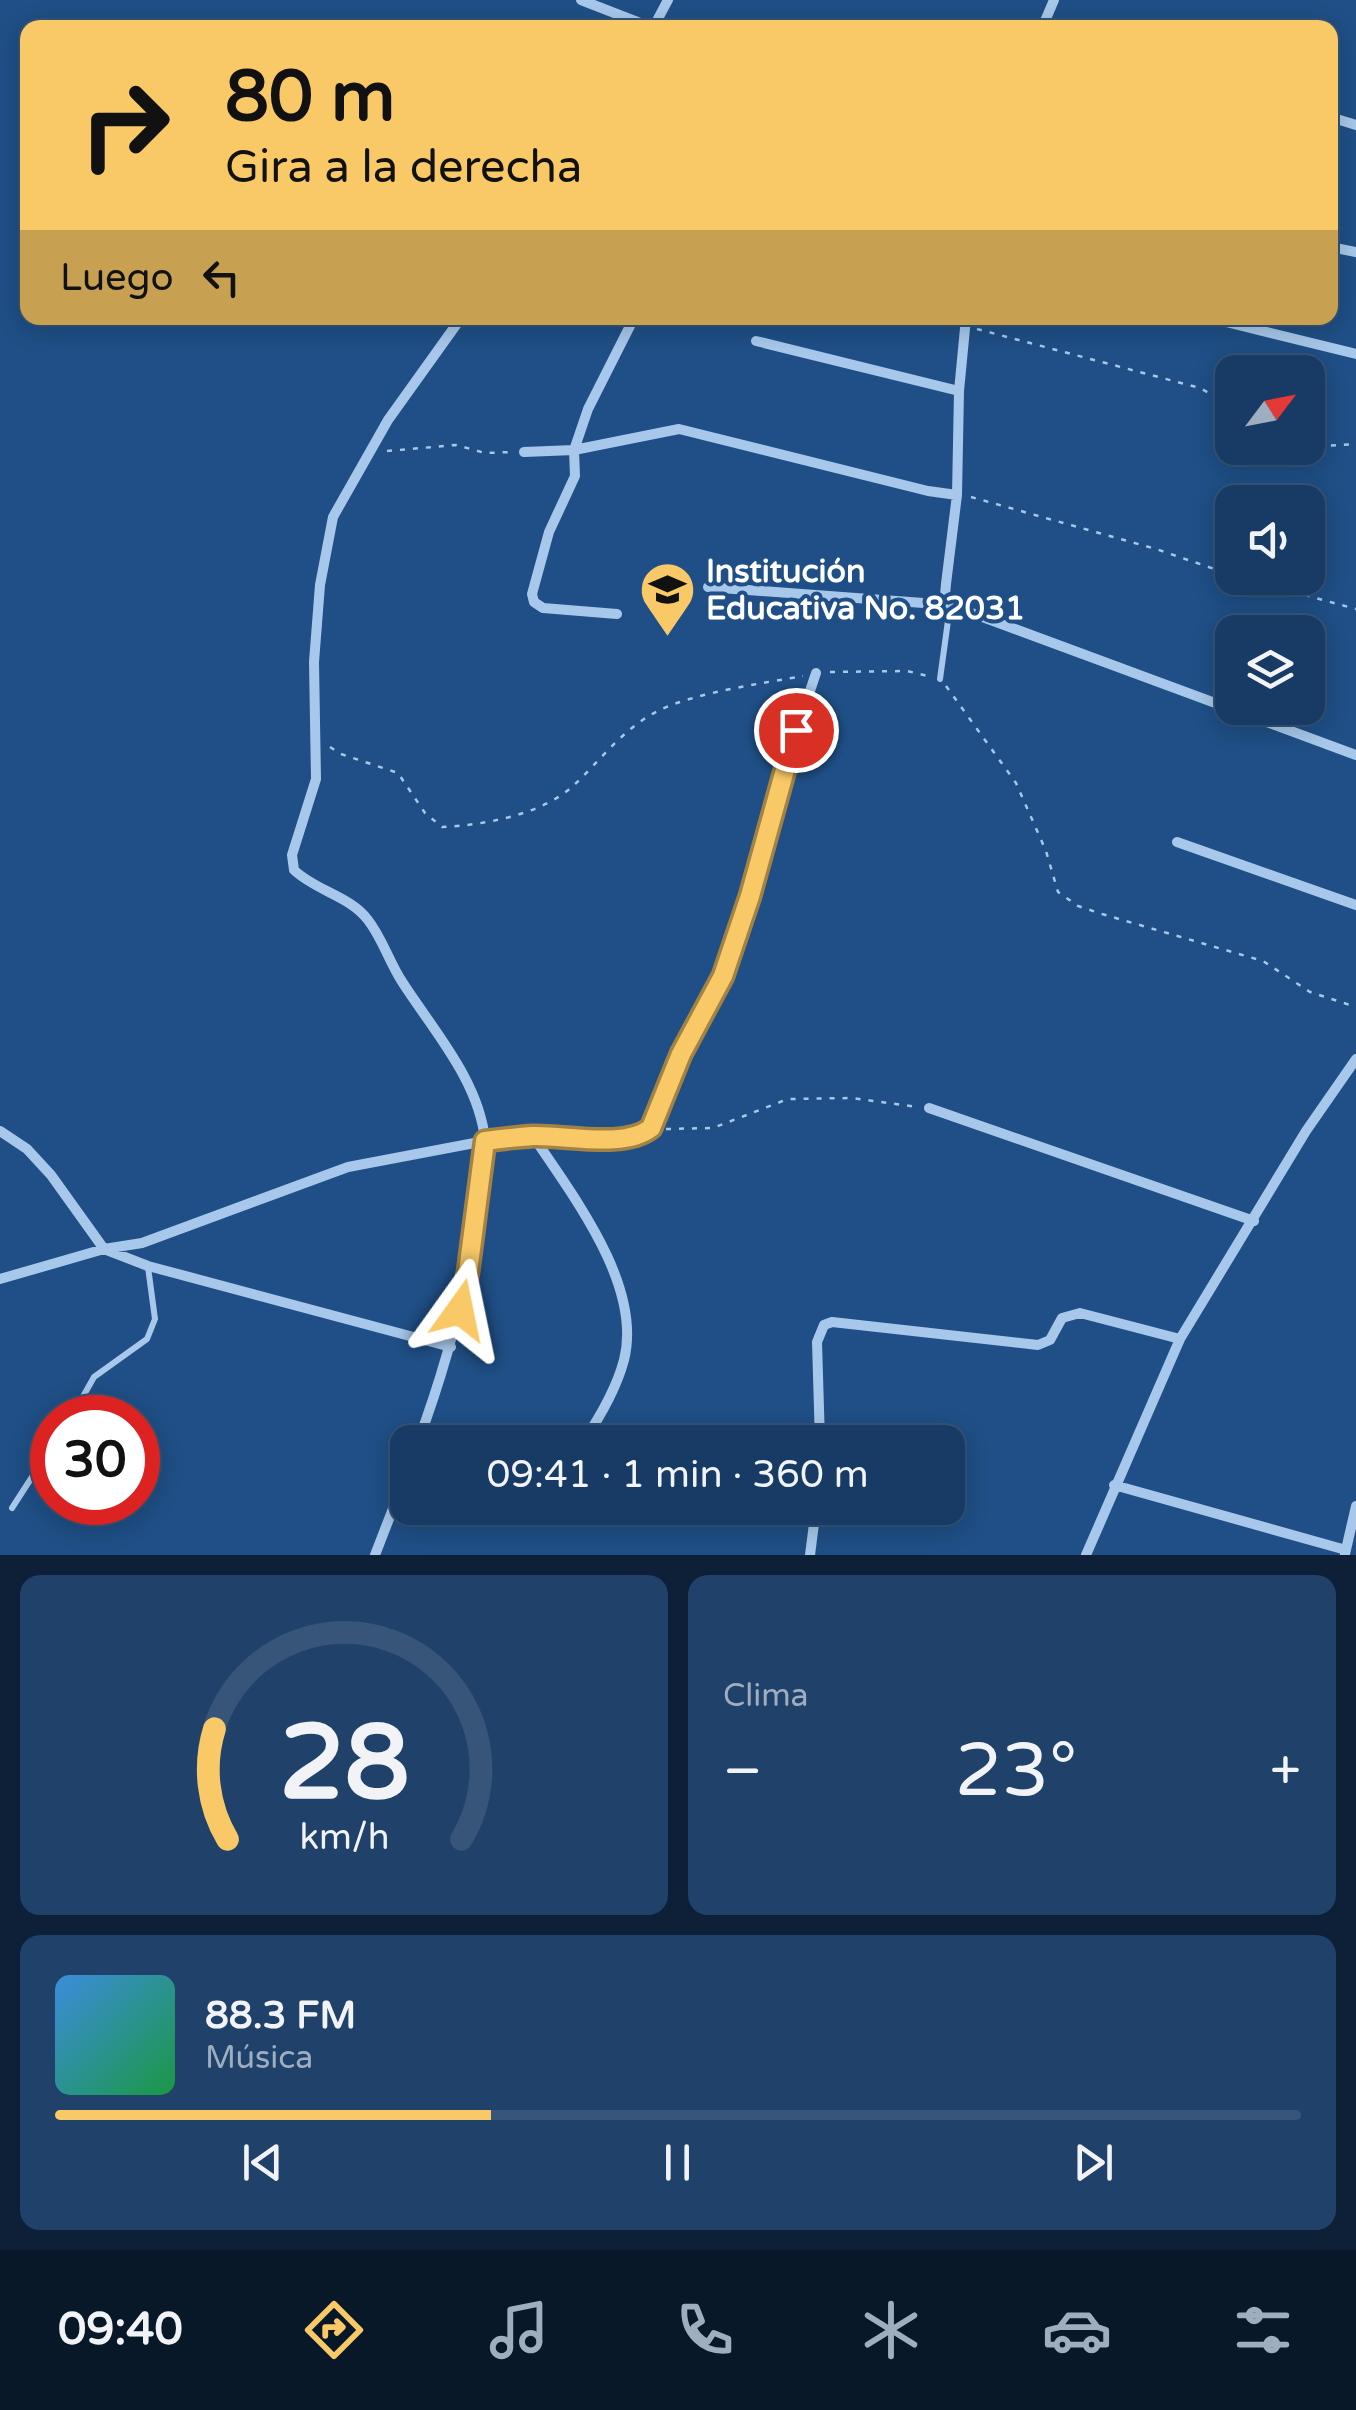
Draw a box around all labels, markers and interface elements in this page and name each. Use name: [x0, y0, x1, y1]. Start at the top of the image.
text: 80 m: [225, 56, 395, 140]
icon: right: [60, 60, 190, 190]
text: Gira a la derecha: [225, 141, 582, 195]
icon: left: [194, 250, 249, 305]
text: Luego: [60, 255, 174, 301]
north arrow: [1215, 355, 1325, 465]
map controls: [1215, 355, 1325, 725]
button: sound: [1215, 485, 1325, 595]
place label: Institución Educativa No. 82031: [706, 553, 1025, 628]
school or university icon: Institución Educativa No. 82031: [637, 559, 697, 638]
button: layers: [1215, 615, 1325, 725]
pin: [754, 688, 839, 773]
icon: arrive: [769, 703, 824, 758]
position arrow: [408, 1258, 512, 1362]
speed limit sign: 30: [30, 1395, 160, 1525]
text: 09:41 · 1 min · 360 m: [486, 1452, 869, 1498]
text: Clima: [723, 1677, 809, 1715]
text: 28: [279, 1702, 409, 1827]
text: 23°: [955, 1726, 1077, 1816]
text: −: [723, 1739, 762, 1805]
text: +: [1270, 1739, 1301, 1805]
text: km/h: [299, 1816, 389, 1859]
text: 88.3 FM: [205, 1993, 356, 2039]
text: Música: [205, 2039, 313, 2077]
icon: previous: [235, 2135, 290, 2190]
icon: pause: [650, 2135, 705, 2190]
icon: next: [1066, 2135, 1121, 2190]
icon: directions: [299, 2295, 369, 2365]
icon: music: [484, 2295, 554, 2365]
icon: phone: [670, 2295, 740, 2365]
icon: climate: [856, 2295, 926, 2365]
icon: car: [1042, 2295, 1112, 2365]
icon: filters: [1228, 2295, 1298, 2365]
text: 09:40: [58, 2303, 183, 2357]

